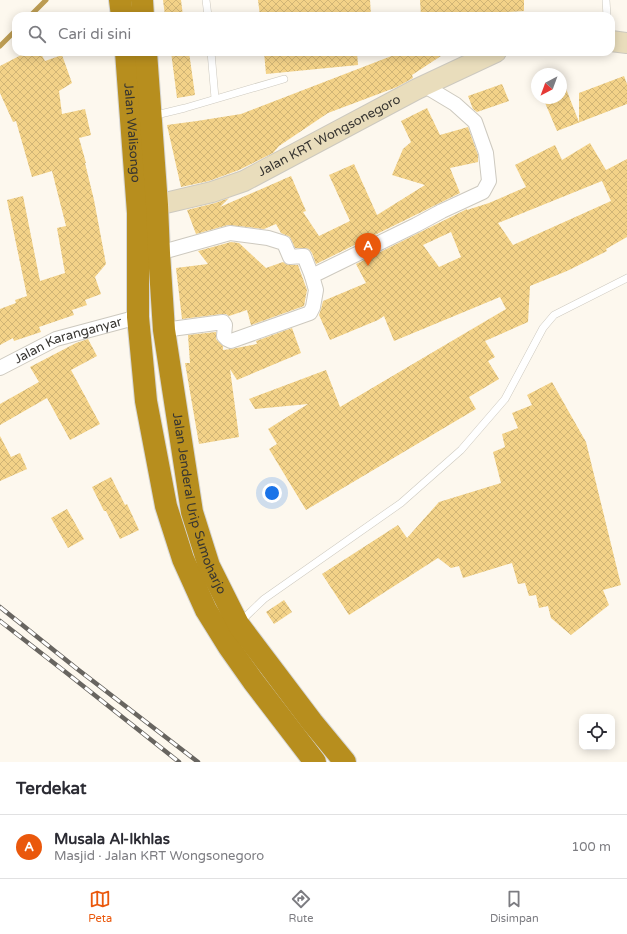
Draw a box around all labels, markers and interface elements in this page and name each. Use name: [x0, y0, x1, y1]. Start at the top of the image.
search box: [12, 12, 615, 56]
icon: search: [26, 23, 48, 45]
text: Cari di sini: [58, 25, 131, 43]
north arrow: [531, 68, 567, 104]
street label: Jalan Walisongo: [120, 82, 144, 183]
street label: Jalan KRT Wongsonegoro: [255, 91, 404, 180]
pin: A: [355, 233, 381, 266]
street label: Jalan Karanganyar: [11, 314, 124, 367]
street label: Jalan Jenderal Urip Sumoharjo: [169, 411, 230, 597]
your location: [262, 483, 282, 503]
map controls: [579, 714, 615, 750]
button: locate: [579, 714, 615, 750]
text: Terdekat: [16, 778, 86, 799]
text: Musala Al-Ikhlas: [54, 830, 170, 848]
text: A: [24, 839, 34, 855]
text: 100 m: [571, 839, 611, 855]
text: Masjid · Jalan KRT Wongsonegoro: [54, 848, 264, 864]
tab: Peta: [88, 888, 112, 925]
tab: Rute: [289, 888, 313, 925]
tab: Disimpan: [490, 888, 539, 925]

